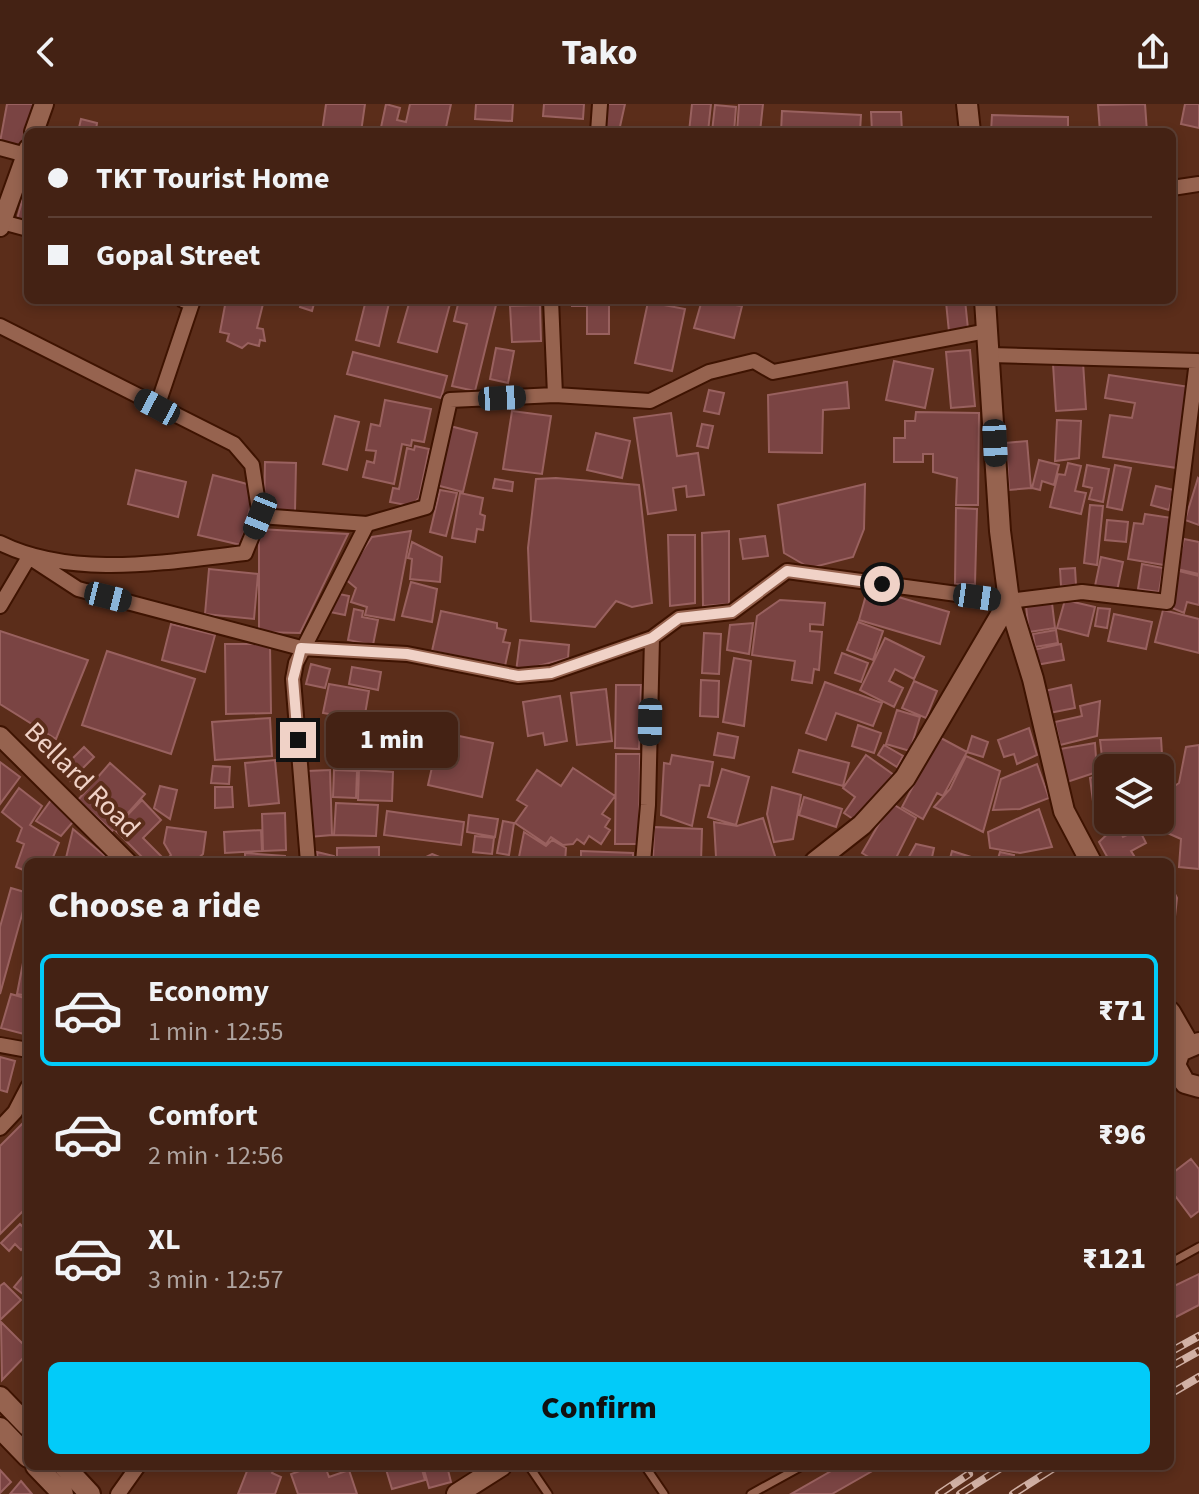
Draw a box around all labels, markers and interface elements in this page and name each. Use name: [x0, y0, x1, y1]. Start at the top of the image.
text: Tako: [561, 27, 638, 78]
icon: back: [24, 30, 68, 74]
icon: share: [1131, 30, 1175, 74]
text: TKT Tourist Home: [96, 157, 330, 200]
text: Gopal Street: [96, 234, 260, 277]
car: [130, 385, 184, 429]
car: [477, 385, 527, 411]
car: [982, 418, 1008, 468]
car: [240, 489, 280, 543]
route start: [864, 566, 900, 602]
car: [82, 580, 134, 614]
car: [952, 582, 1002, 612]
car: [638, 698, 662, 746]
callout: 1 min: [326, 712, 458, 768]
street label: Bellard Road: [15, 713, 149, 847]
text: 1 min: [360, 721, 424, 758]
route end: [280, 722, 316, 758]
map controls: [1094, 754, 1174, 834]
button: layers: [1094, 754, 1174, 834]
text: Choose a ride: [48, 880, 261, 931]
text: Economy: [148, 970, 269, 1013]
icon: car: [52, 974, 124, 1046]
text: ₹71: [1098, 989, 1146, 1032]
text: 1 min · 12:55: [148, 1013, 283, 1050]
text: Comfort: [148, 1094, 258, 1137]
icon: car: [52, 1098, 124, 1170]
text: ₹96: [1098, 1113, 1146, 1156]
text: 2 min · 12:56: [148, 1137, 283, 1174]
text: XL: [148, 1218, 181, 1261]
icon: car: [52, 1222, 124, 1294]
text: ₹121: [1082, 1237, 1146, 1280]
text: 3 min · 12:57: [148, 1261, 283, 1298]
button: Confirm: [48, 1362, 1150, 1454]

